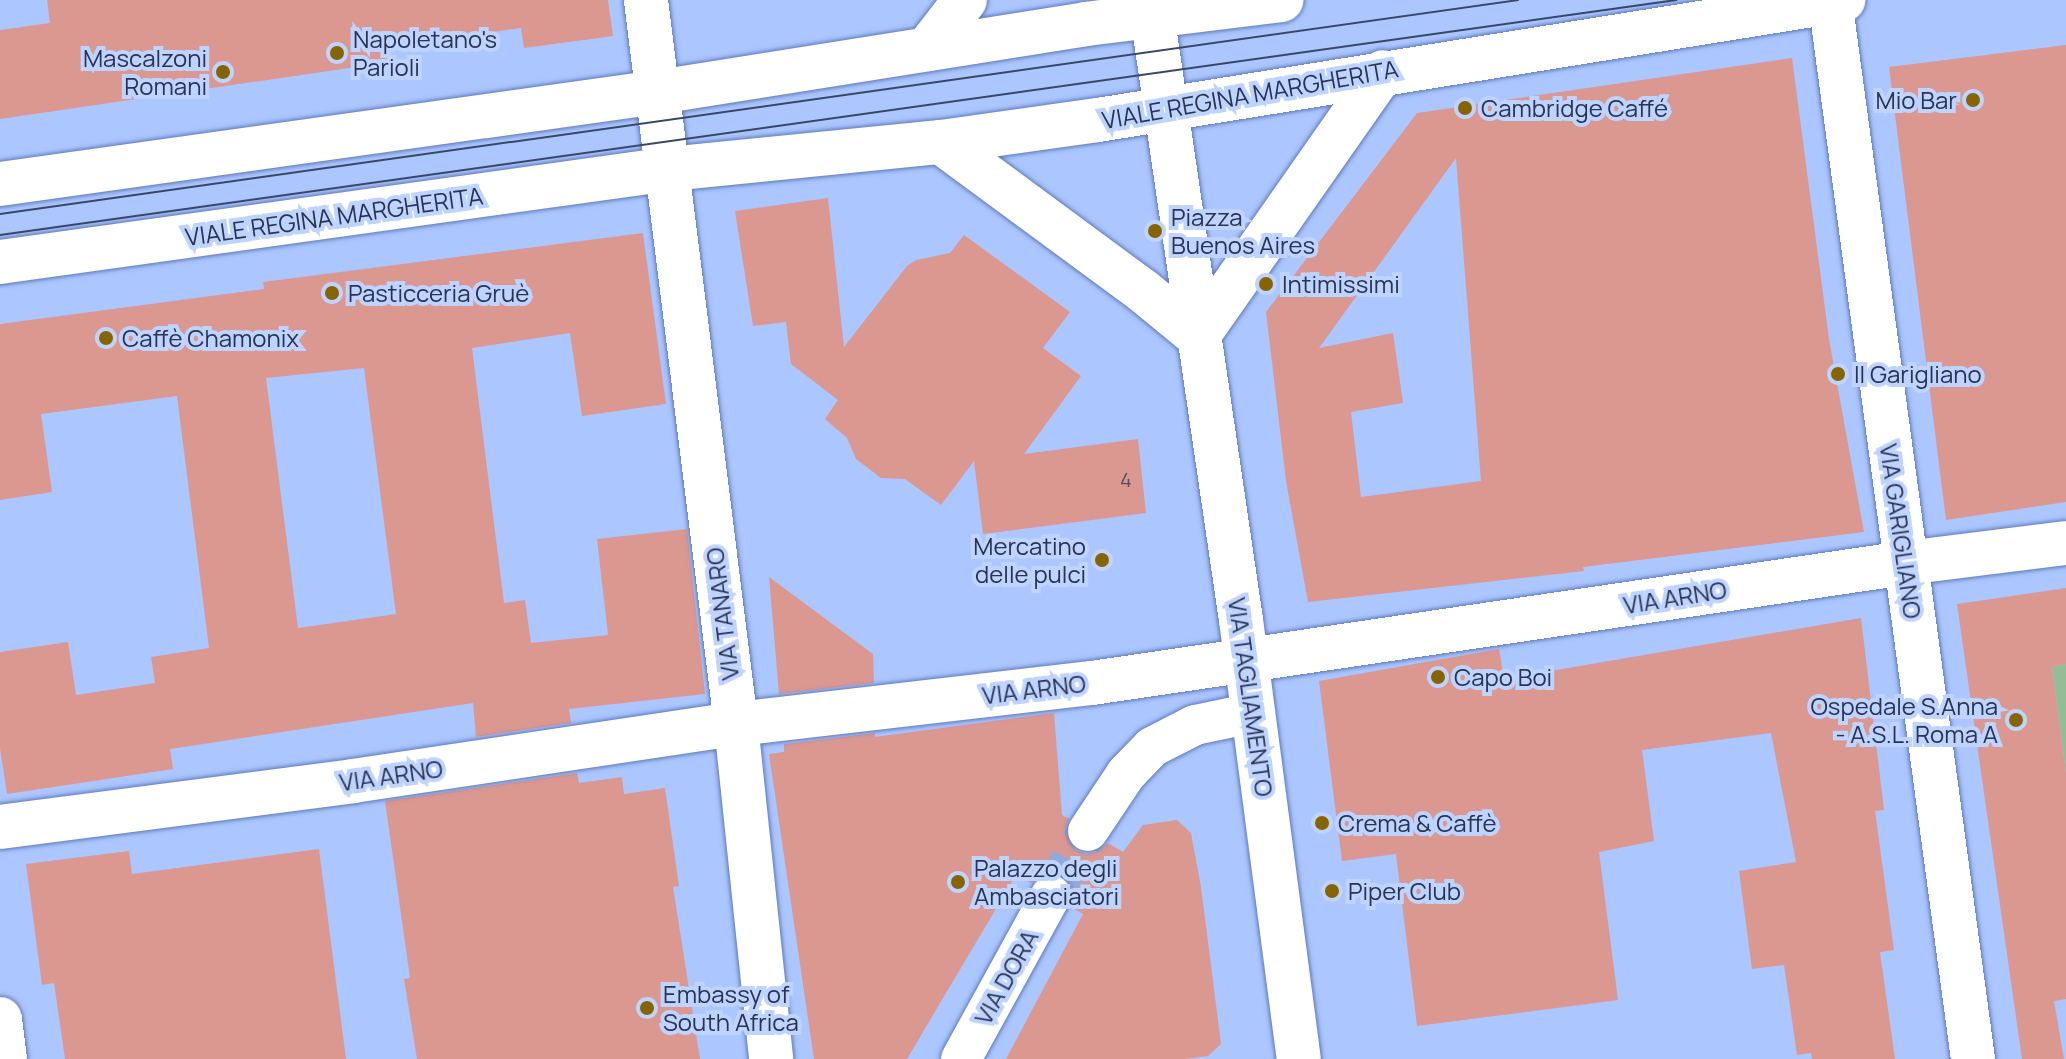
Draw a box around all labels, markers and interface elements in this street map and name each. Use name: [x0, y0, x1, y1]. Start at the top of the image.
place label: Napoletano's Parioli: [353, 25, 497, 81]
place label: Mascalzoni Romani: [83, 44, 207, 100]
marker: Napoletano's Parioli: [328, 44, 346, 62]
street label: VIALE REGINA MARGHERITA: [1100, 54, 1400, 134]
marker: Mascalzoni Romani: [214, 63, 232, 81]
place label: Mio Bar: [1876, 86, 1957, 114]
marker: Mio Bar: [1964, 91, 1982, 109]
place label: Cambridge Caffé: [1481, 94, 1668, 122]
marker: Cambridge Caffé: [1456, 99, 1474, 117]
street label: VIALE REGINA MARGHERITA: [183, 181, 485, 251]
place label: Piazza Buenos Aires: [1171, 203, 1315, 259]
marker: Piazza Buenos Aires: [1146, 222, 1164, 240]
place label: Intimissimi: [1282, 270, 1400, 298]
marker: Intimissimi: [1257, 275, 1275, 293]
place label: Pasticceria Gruè: [348, 279, 529, 307]
marker: Pasticceria Gruè: [323, 284, 341, 302]
place label: Caffè Chamonix: [122, 324, 299, 352]
marker: Caffè Chamonix: [97, 329, 115, 347]
place label: Il Garigliano: [1854, 360, 1982, 388]
marker: Il Garigliano: [1829, 365, 1847, 383]
street label: VIA GARIGLIANO: [1874, 442, 1928, 620]
house number: 4: [1120, 467, 1132, 491]
place label: Mercatino delle pulci: [973, 532, 1086, 588]
street label: VIA TANARO: [700, 546, 744, 682]
marker: Mercatino delle pulci: [1093, 551, 1111, 569]
street label: VIA ARNO: [1621, 575, 1729, 619]
street label: VIA TAGLIAMENTO: [1223, 596, 1279, 798]
place label: Capo Boi: [1454, 663, 1552, 691]
street label: VIA ARNO: [981, 668, 1087, 710]
marker: Capo Boi: [1429, 668, 1447, 686]
place label: Ospedale S.Anna - A.S.L. Roma A: [1810, 692, 1998, 748]
marker: Ospedale S.Anna - A.S.L. Roma A: [2005, 709, 2027, 731]
street label: VIA ARNO: [337, 753, 445, 797]
place label: Crema & Caffè: [1338, 809, 1497, 837]
marker: Crema & Caffè: [1313, 814, 1331, 832]
place label: Palazzo degli Ambasciatori: [974, 854, 1119, 910]
marker: Palazzo degli Ambasciatori: [949, 873, 967, 891]
place label: Piper Club: [1348, 877, 1461, 905]
marker: Piper Club: [1323, 882, 1341, 900]
street label: VIA DORA: [968, 925, 1044, 1029]
place label: Embassy of South Africa: [663, 980, 799, 1036]
marker: Embassy of South Africa: [638, 999, 656, 1017]

